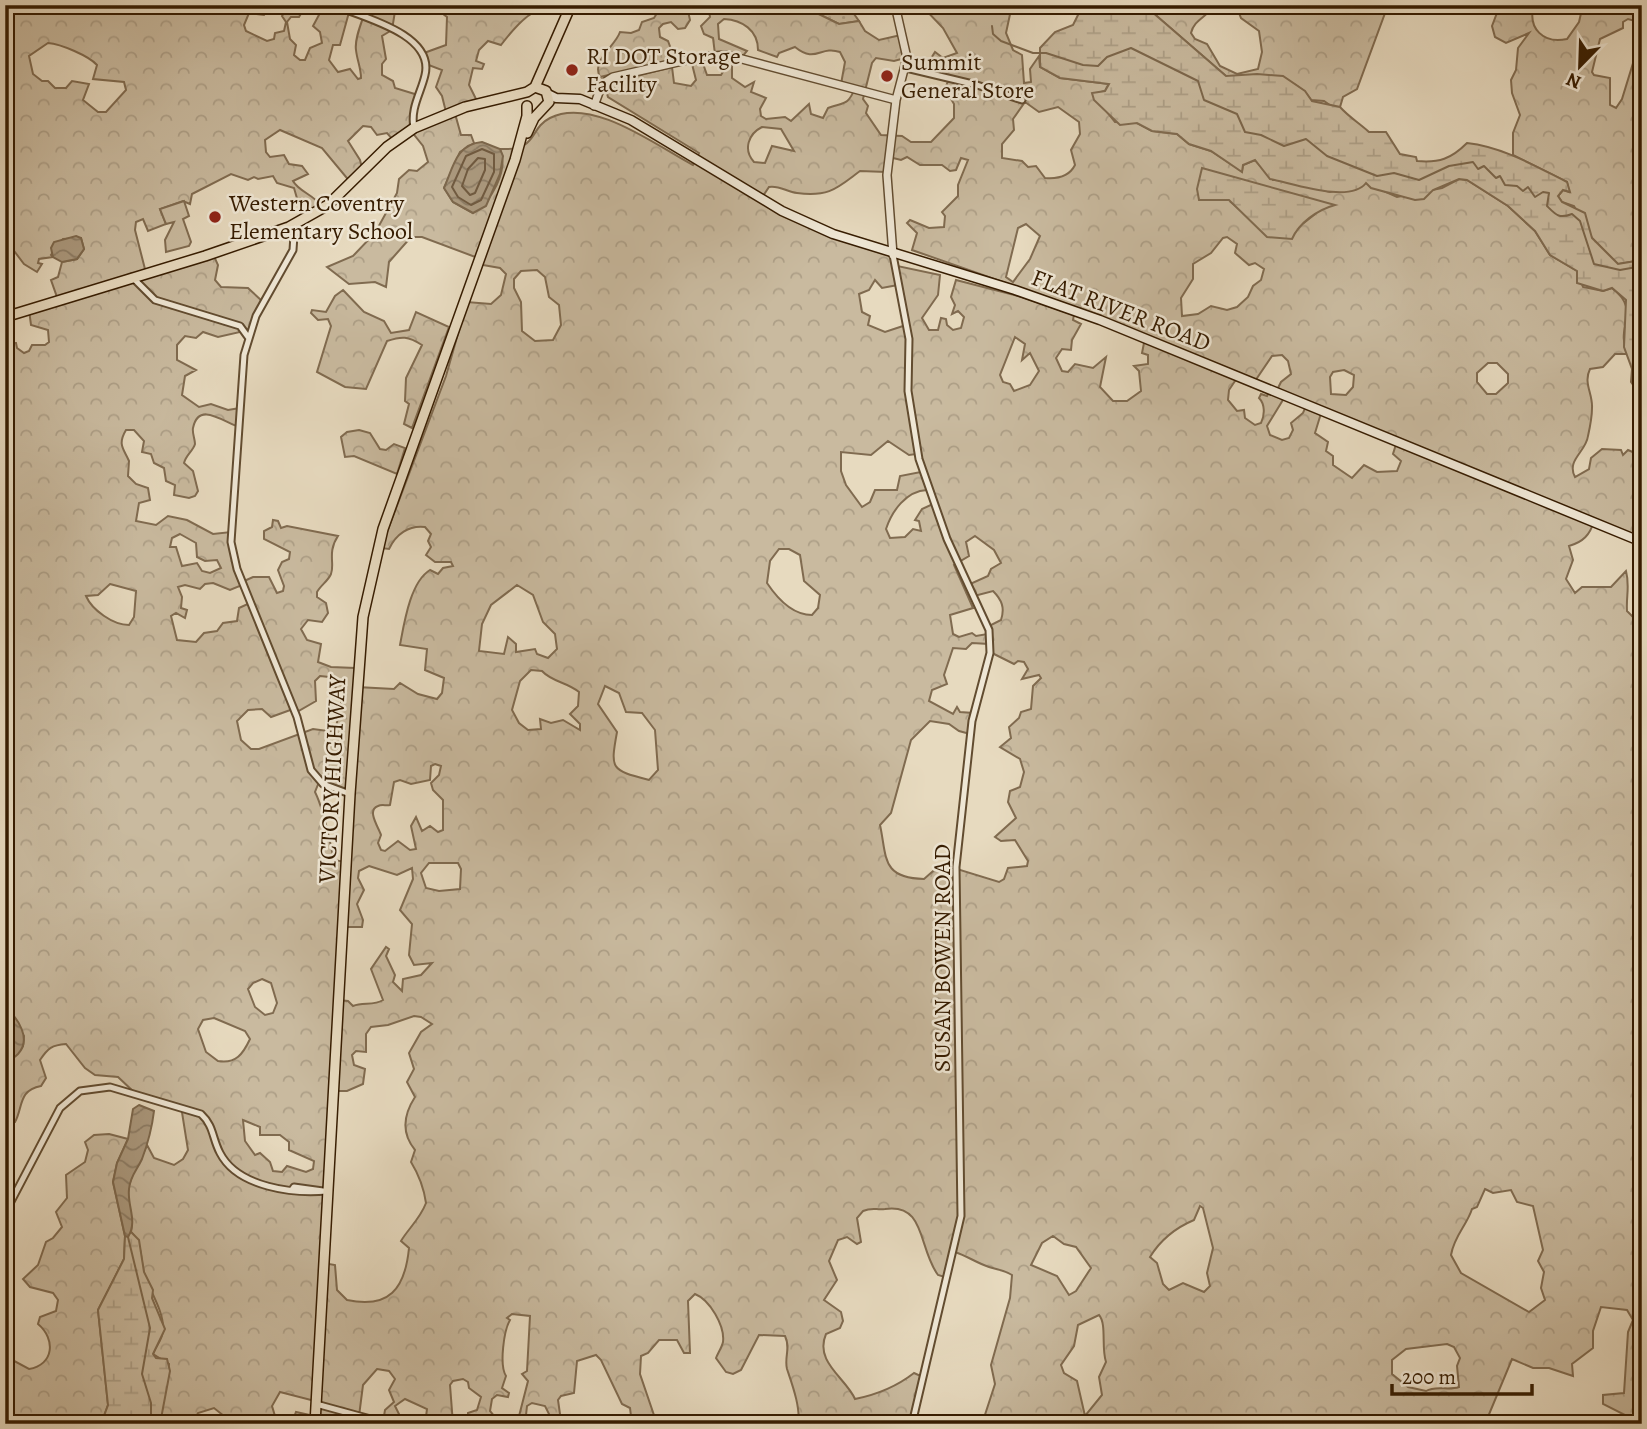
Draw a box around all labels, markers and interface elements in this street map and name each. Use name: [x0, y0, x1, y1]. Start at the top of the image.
north arrow: [1546, 32, 1616, 102]
place label: RI DOT Storage Facility: [586, 40, 741, 100]
place label: Summit General Store: [901, 46, 1034, 106]
marker: RI DOT Storage Facility: [564, 62, 580, 78]
text: N: [1562, 66, 1585, 95]
marker: Summit General Store: [879, 68, 895, 84]
place label: Western Coventry Elementary School: [228, 187, 413, 247]
marker: Western Coventry Elementary School: [207, 209, 223, 225]
street label: FLAT RIVER ROAD: [1027, 261, 1215, 359]
street label: VICTORY HIGHWAY: [311, 673, 353, 885]
street label: SUSAN BOWEN ROAD: [926, 844, 958, 1072]
scale bar: [1392, 1352, 1532, 1396]
text: 200 m: [1402, 1363, 1456, 1391]

